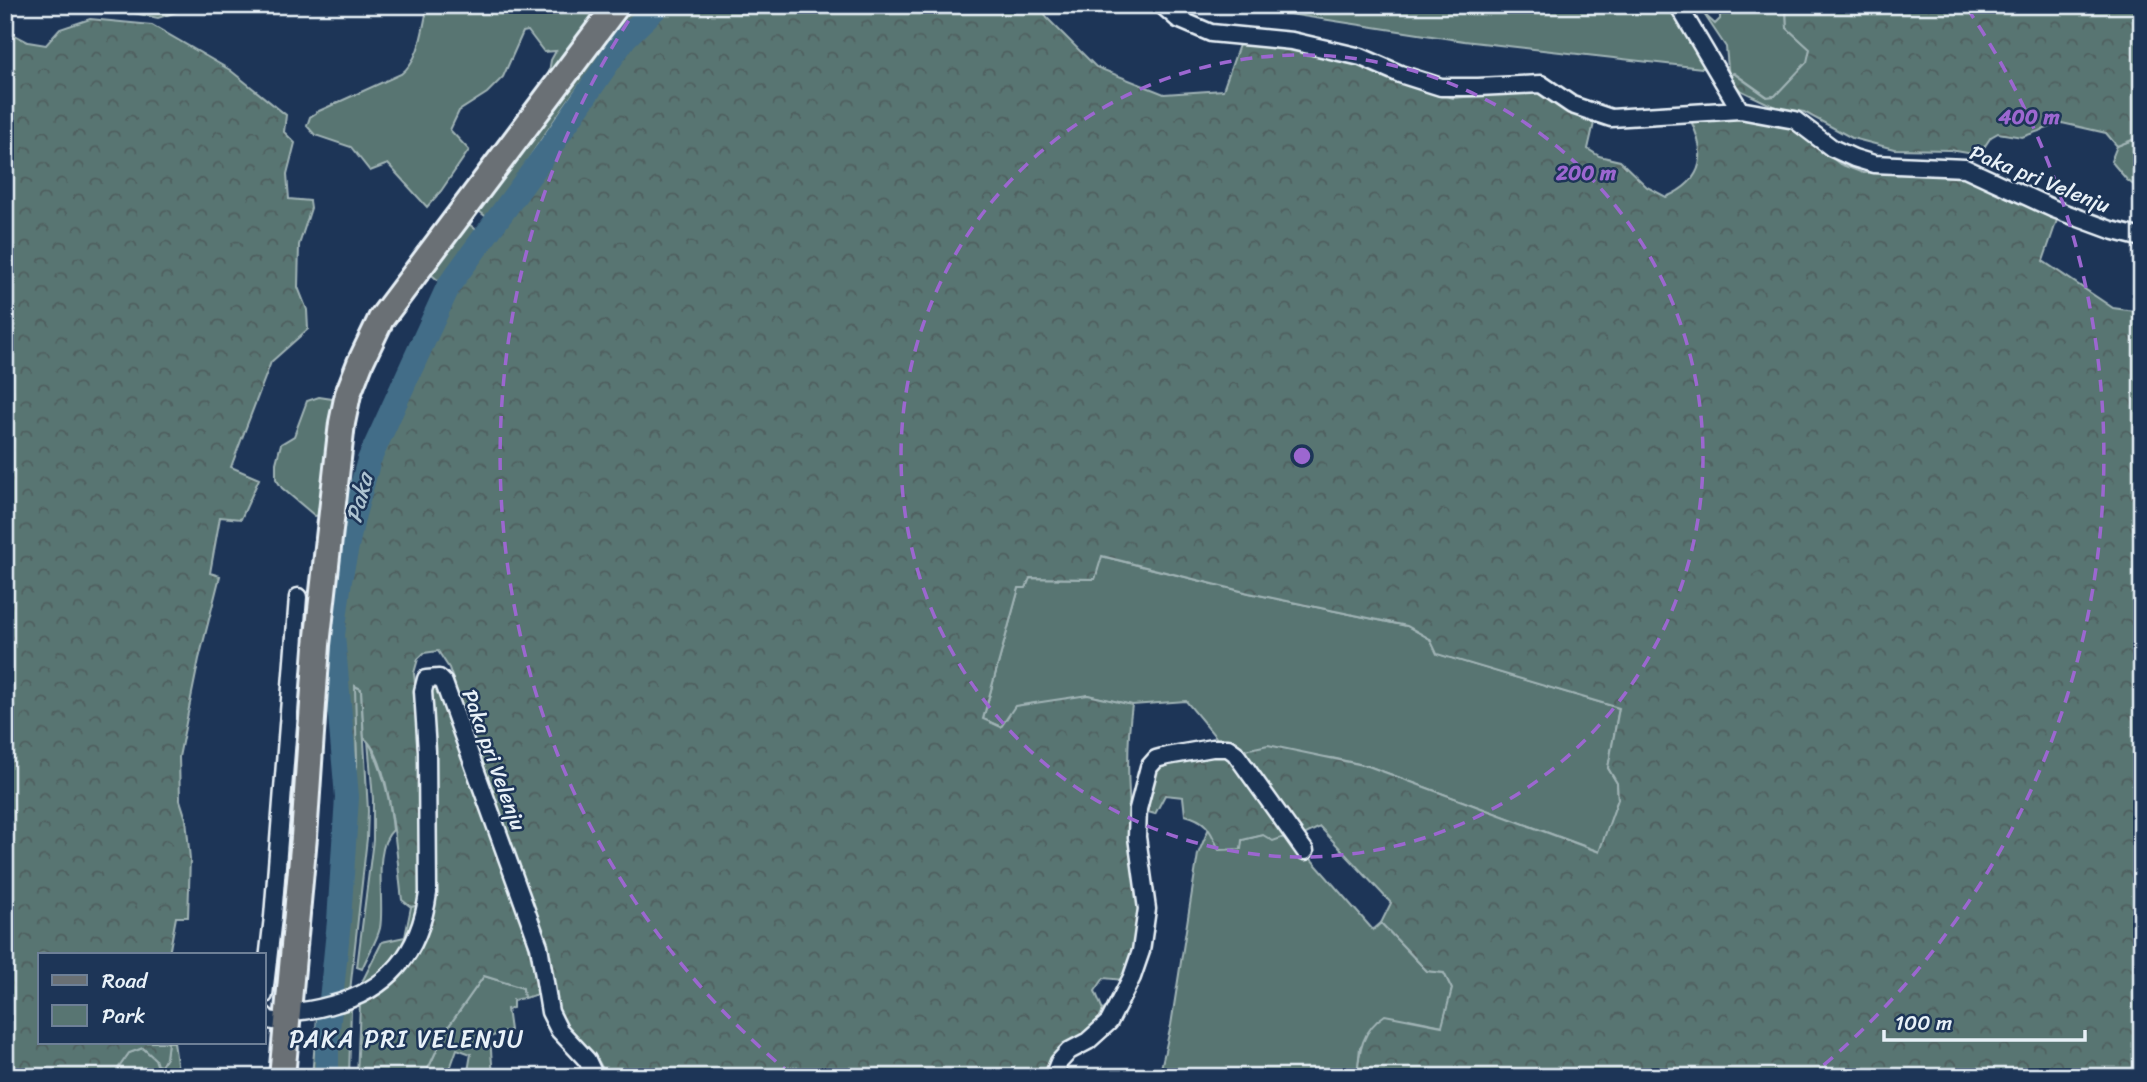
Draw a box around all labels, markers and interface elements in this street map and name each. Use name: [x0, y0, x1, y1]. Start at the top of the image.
text: 400 m: [1997, 98, 2060, 136]
street label: Paka pri Velenju: [1964, 134, 2116, 224]
text: 200 m: [1555, 154, 1617, 192]
centre of rings: [1290, 444, 1314, 468]
water label: Paka: [334, 466, 386, 527]
street label: Paka pri Velenju: [451, 684, 537, 836]
legend: [38, 953, 266, 1044]
text: Road: [102, 962, 149, 1000]
text: Park: [102, 997, 145, 1035]
scale bar: [1884, 998, 2086, 1042]
text: 100 m: [1895, 1004, 1952, 1042]
district label: PAKA PRI VELENJU: [289, 1018, 525, 1060]

